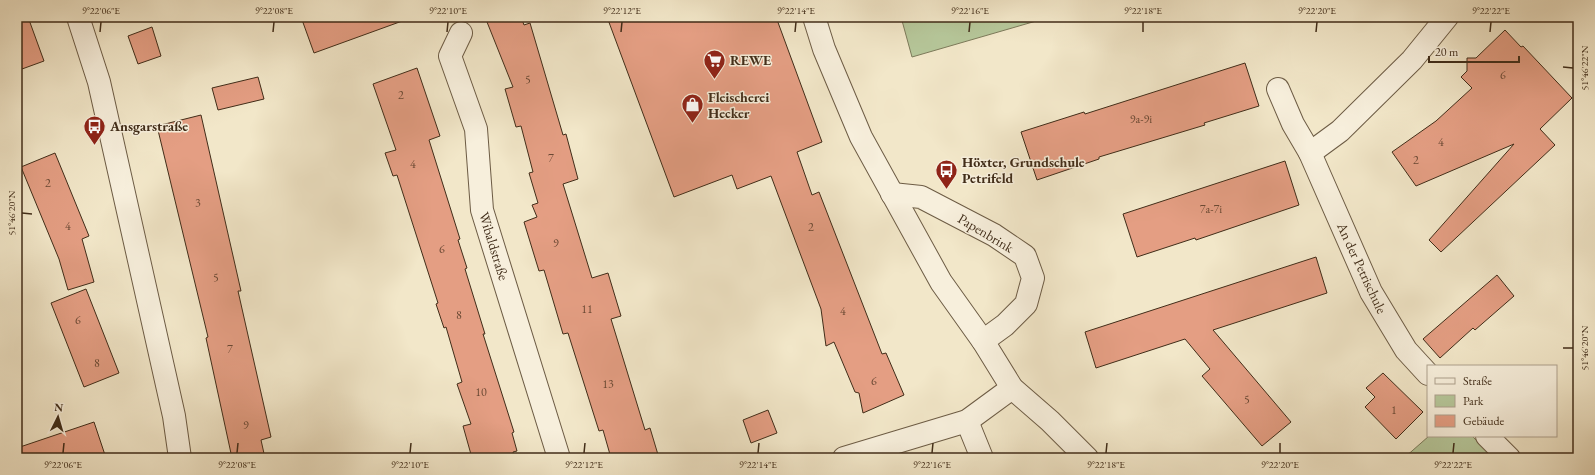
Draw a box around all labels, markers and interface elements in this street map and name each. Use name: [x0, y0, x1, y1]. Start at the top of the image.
text: 9°22'06"E: [82, 4, 120, 17]
text: 9°22'08"E: [255, 4, 293, 17]
text: 9°22'10"E: [429, 4, 467, 17]
text: 9°22'12"E: [603, 4, 641, 17]
text: 9°22'14"E: [777, 4, 815, 17]
text: 9°22'16"E: [951, 4, 989, 17]
text: 9°22'18"E: [1124, 4, 1162, 17]
text: 9°22'20"E: [1298, 4, 1336, 17]
text: 9°22'22"E: [1472, 4, 1510, 17]
scale bar: [1429, 38, 1519, 64]
text: 20 m: [1435, 44, 1459, 60]
text: 51°46'22"N: [1578, 45, 1591, 90]
supermarket icon: REWE: [701, 47, 727, 80]
place label: REWE: [730, 51, 771, 69]
house number: 6: [1500, 67, 1506, 83]
house number: 5: [525, 71, 531, 87]
house number: 2: [398, 87, 404, 103]
place label: Fleischerei Hecker: [708, 88, 769, 122]
shop icon: Fleischerei Hecker: [680, 92, 706, 125]
house number: 9a-9i: [1130, 111, 1152, 127]
bus stop icon: Ansgarstraße: [81, 113, 107, 146]
place label: Ansgarstraße: [109, 117, 188, 135]
house number: 4: [1438, 134, 1444, 150]
house number: 7: [548, 150, 554, 166]
house number: 2: [1413, 152, 1419, 168]
place label: Höxter, Grundschule Petrifeld: [962, 153, 1085, 187]
house number: 4: [410, 156, 416, 172]
bus stop icon: Höxter, Grundschule Petrifeld: [933, 157, 959, 190]
house number: 2: [45, 175, 51, 191]
text: 51°46'20"N: [5, 190, 18, 235]
house number: 3: [195, 195, 201, 211]
house number: 7a-7i: [1200, 201, 1222, 217]
street label: Papenbrink: [955, 209, 1018, 257]
street label: Wibaldstraße: [475, 210, 513, 283]
house number: 4: [65, 218, 71, 234]
house number: 2: [808, 219, 814, 235]
street label: An der Petrischule: [1333, 219, 1391, 317]
house number: 9: [553, 235, 559, 251]
house number: 6: [439, 241, 445, 257]
house number: 5: [213, 269, 219, 285]
house number: 11: [581, 301, 593, 317]
house number: 4: [840, 303, 846, 319]
house number: 8: [456, 307, 462, 323]
house number: 6: [75, 312, 81, 328]
text: 51°46'20"N: [1578, 325, 1591, 370]
house number: 7: [227, 341, 233, 357]
house number: 8: [94, 355, 100, 371]
legend: [1427, 365, 1557, 437]
house number: 6: [871, 373, 877, 389]
text: Straße: [1463, 373, 1492, 389]
house number: 13: [602, 376, 614, 392]
house number: 10: [475, 384, 487, 400]
house number: 5: [1244, 391, 1250, 407]
text: Park: [1463, 393, 1484, 409]
north arrow: [38, 397, 78, 437]
text: N: [54, 400, 64, 414]
house number: 1: [1391, 402, 1397, 418]
text: Gebäude: [1463, 413, 1505, 429]
house number: 9: [243, 417, 249, 433]
text: 9°22'06"E: [44, 458, 82, 471]
text: 9°22'08"E: [218, 458, 256, 471]
text: 9°22'10"E: [391, 458, 429, 471]
text: 9°22'12"E: [565, 458, 603, 471]
text: 9°22'14"E: [739, 458, 777, 471]
text: 9°22'16"E: [913, 458, 951, 471]
text: 9°22'18"E: [1087, 458, 1125, 471]
text: 9°22'20"E: [1261, 458, 1299, 471]
text: 9°22'22"E: [1434, 458, 1472, 471]

